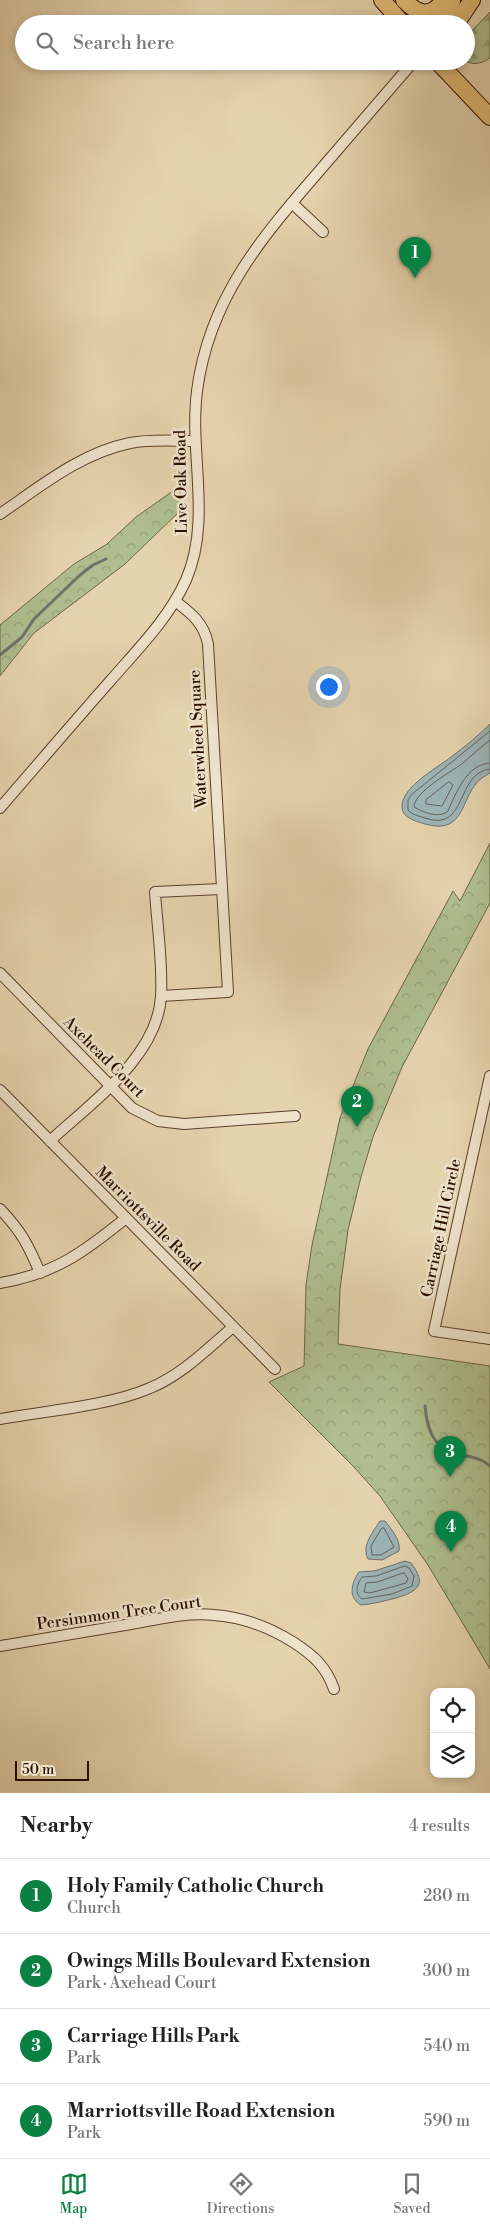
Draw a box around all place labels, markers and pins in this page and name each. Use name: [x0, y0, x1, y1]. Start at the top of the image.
pin: 1: [399, 237, 431, 278]
pin: 2: [341, 1086, 373, 1127]
pin: 3: [434, 1436, 466, 1477]
pin: 4: [435, 1511, 467, 1552]

